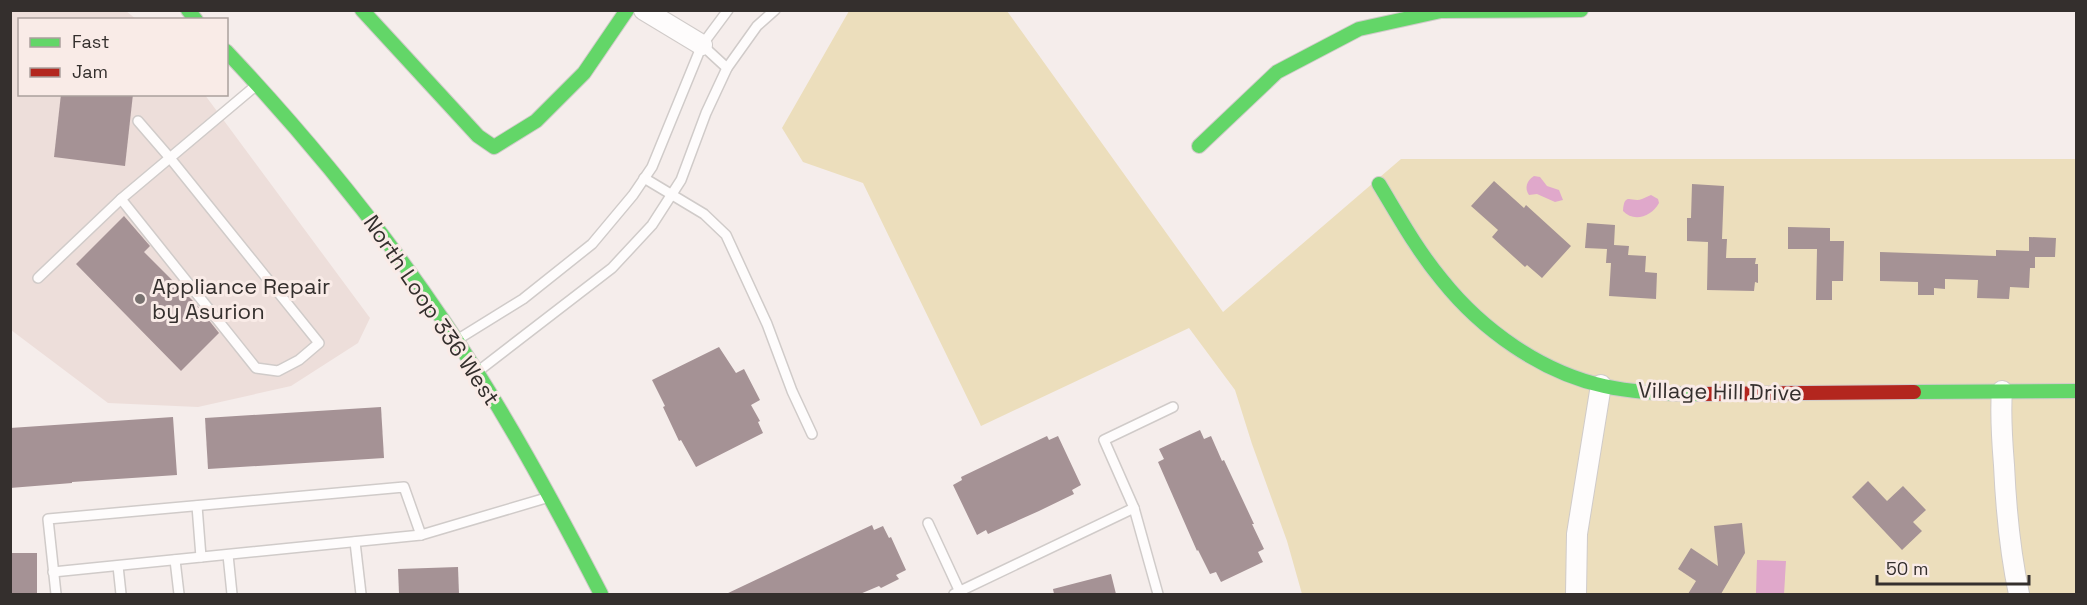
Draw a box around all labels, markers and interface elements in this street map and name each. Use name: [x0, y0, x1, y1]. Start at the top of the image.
legend: [18, 18, 228, 96]
text: Fast: [72, 30, 109, 53]
text: Jam: [72, 60, 108, 83]
street label: North Loop 336 West: [358, 209, 506, 411]
place label: Appliance Repair by Asurion: [152, 272, 330, 325]
marker: Appliance Repair by Asurion: [133, 292, 147, 306]
street label: Village Hill Drive: [1638, 376, 1802, 406]
scale bar: [1877, 548, 2028, 586]
text: 50 m: [1886, 557, 1928, 580]

